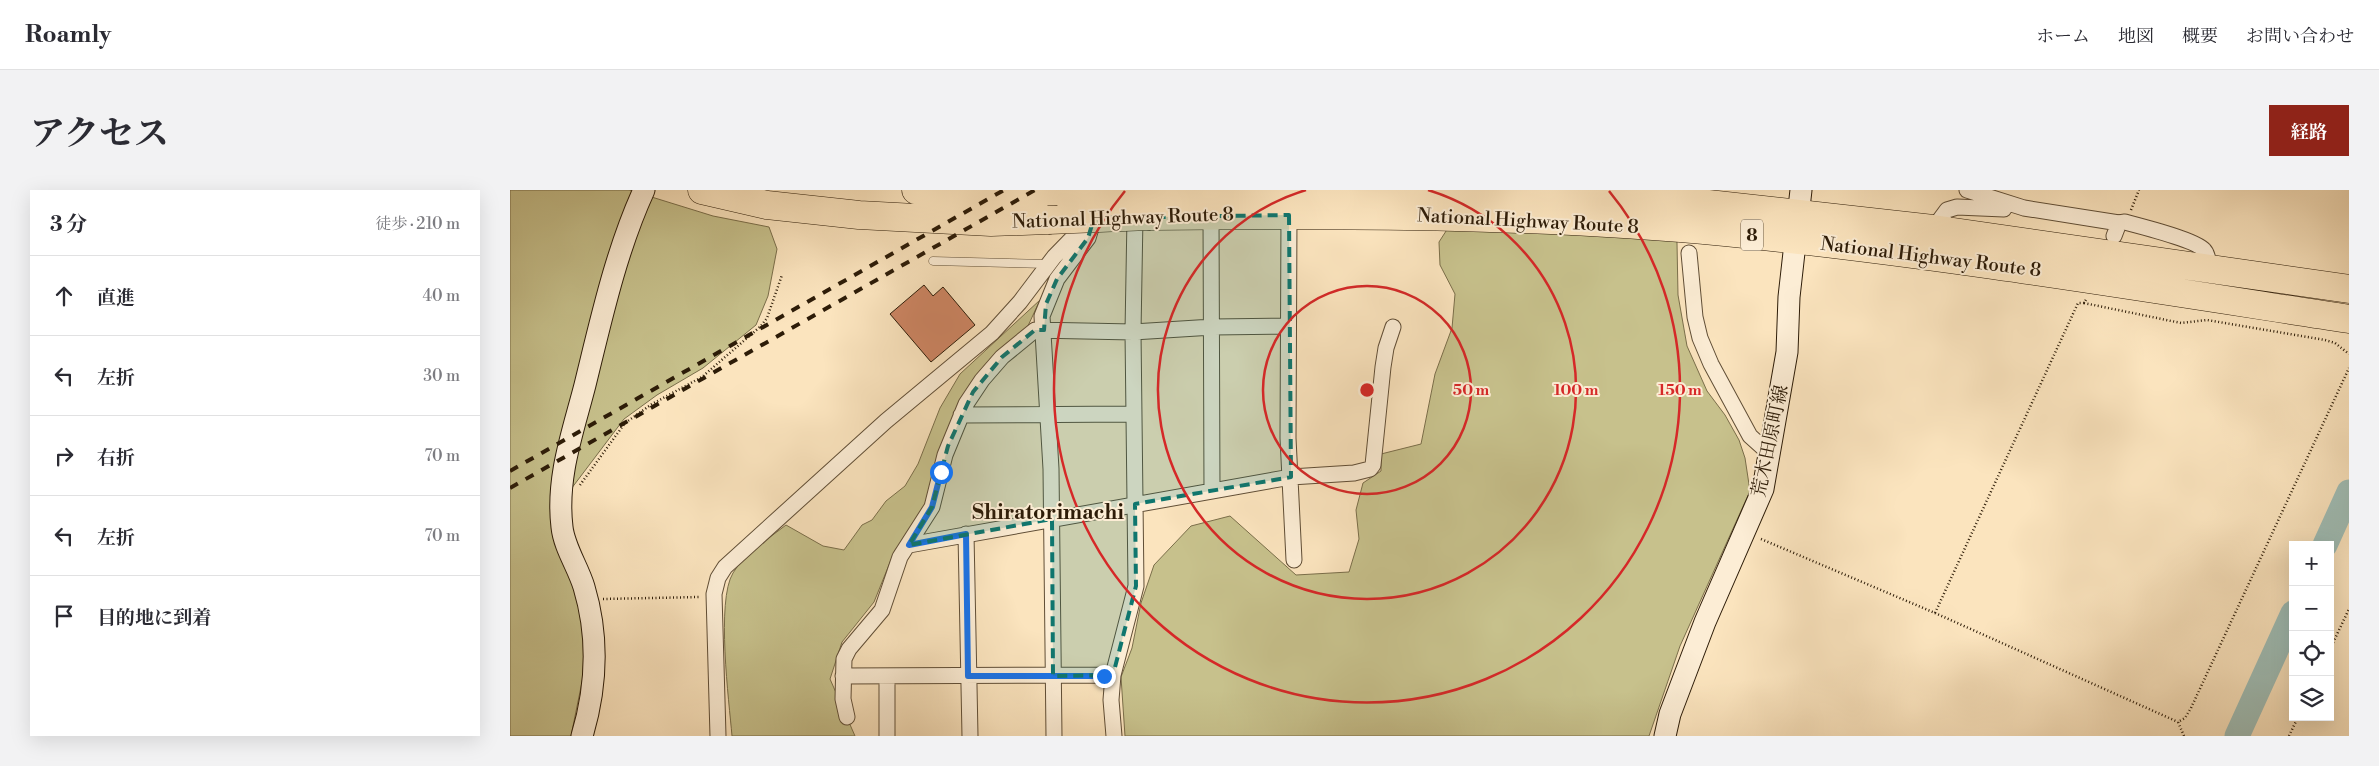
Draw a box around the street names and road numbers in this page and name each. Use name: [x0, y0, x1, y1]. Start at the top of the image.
street label: National Highway Route 8: [1012, 202, 1234, 234]
street label: National Highway Route 8: [1416, 203, 1640, 239]
road number: 8: [1741, 220, 1763, 250]
street label: National Highway Route 8: [1819, 232, 2043, 282]
street label: 荒木田原町線: [1746, 383, 1794, 499]

